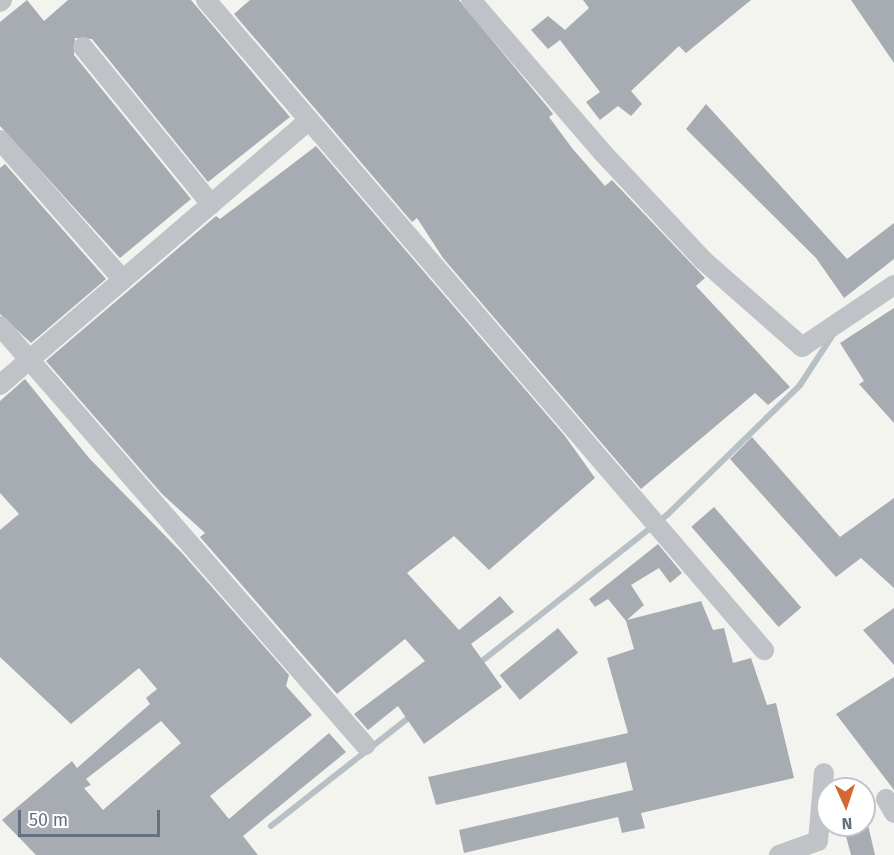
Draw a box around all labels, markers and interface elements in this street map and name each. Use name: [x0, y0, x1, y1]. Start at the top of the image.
north arrow: [816, 777, 876, 837]
scale bar: [21, 798, 164, 836]
text: 50 m: [29, 809, 68, 831]
text: N: [841, 814, 853, 833]

